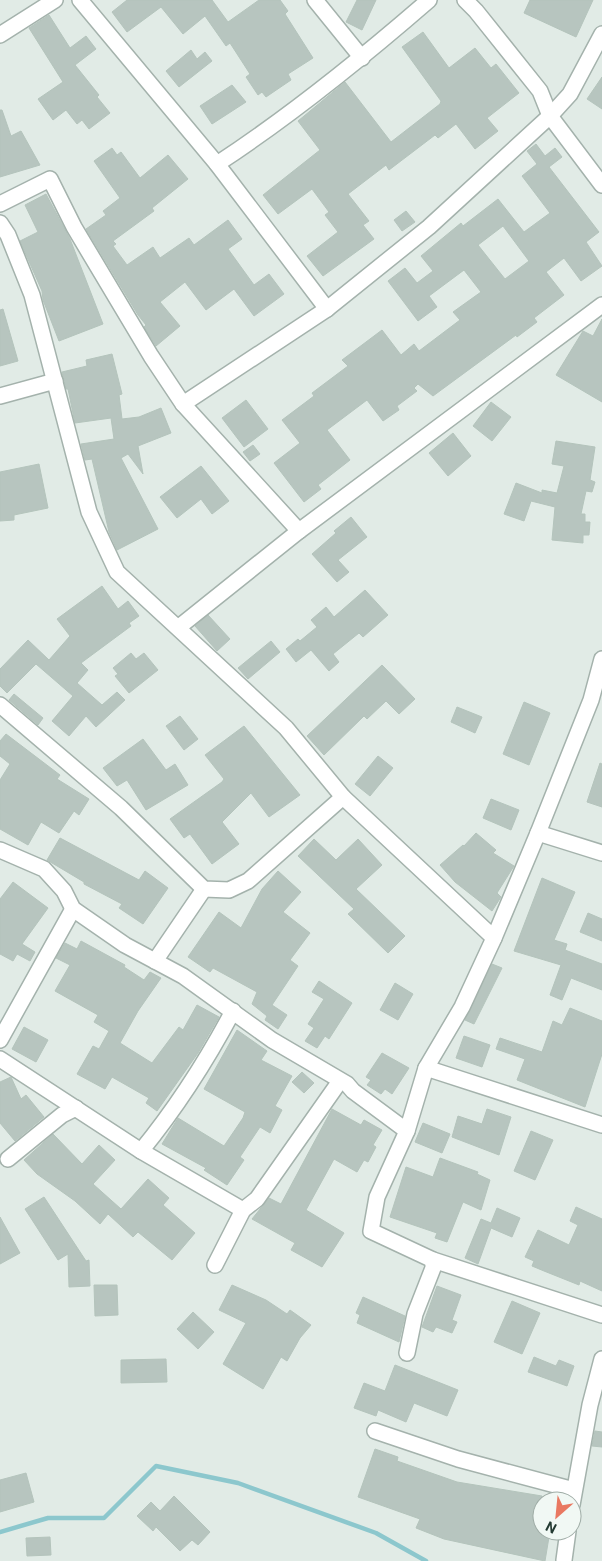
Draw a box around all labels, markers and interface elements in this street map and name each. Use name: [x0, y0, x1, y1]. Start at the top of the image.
north arrow: [532, 1491, 582, 1541]
text: N: [543, 1518, 559, 1537]

